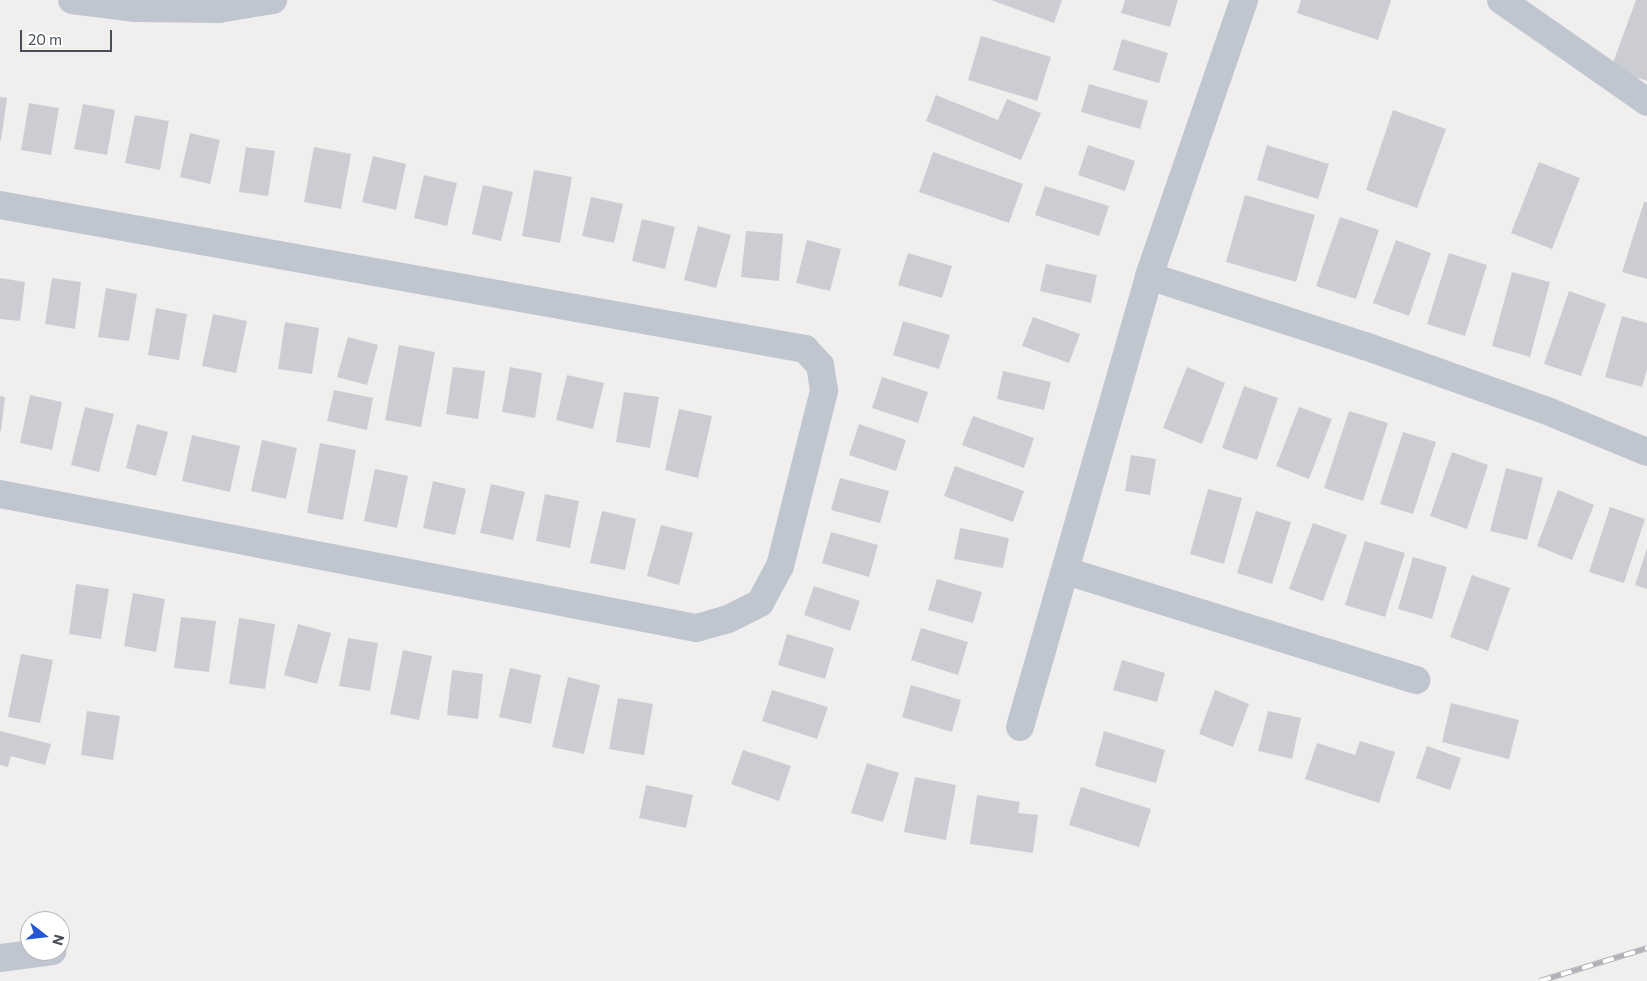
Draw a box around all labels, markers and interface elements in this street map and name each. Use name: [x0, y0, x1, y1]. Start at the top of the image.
scale bar: [22, 20, 115, 52]
text: 20 m: [28, 30, 62, 48]
north arrow: [20, 911, 70, 961]
text: N: [49, 933, 69, 947]

